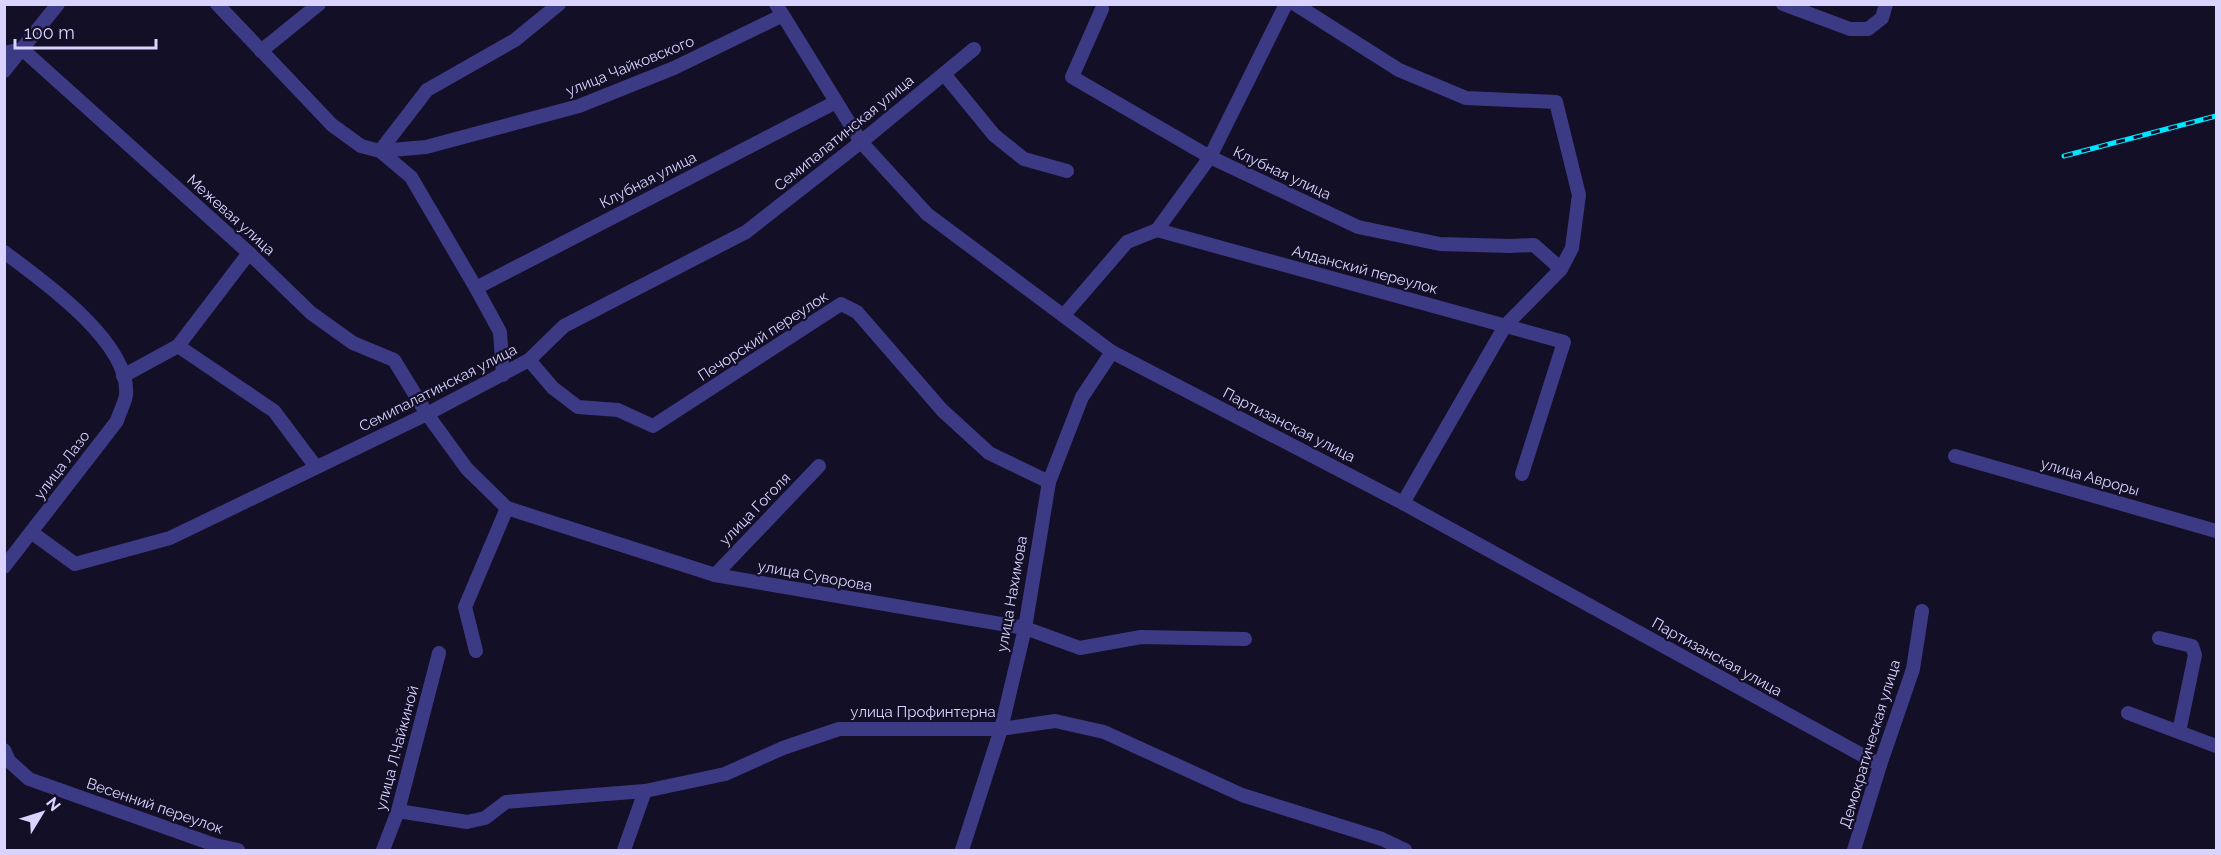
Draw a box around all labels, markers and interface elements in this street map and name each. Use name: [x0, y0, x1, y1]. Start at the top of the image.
scale bar: [15, 12, 156, 50]
text: 100 m: [24, 22, 75, 43]
street label: улица Чайковского: [563, 32, 697, 100]
street label: Семипалатинская улица: [771, 71, 917, 195]
street label: Клубная улица: [1230, 142, 1334, 204]
street label: Клубная улица: [597, 148, 699, 212]
street label: Межевая улица: [183, 171, 279, 259]
street label: Алданский переулок: [1290, 242, 1440, 298]
street label: Печорский переулок: [694, 287, 832, 385]
street label: Семипалатинская улица: [356, 340, 520, 436]
street label: Партизанская улица: [1220, 384, 1358, 466]
street label: улица Лазо: [30, 427, 94, 503]
street label: улица Авроры: [2039, 454, 2141, 500]
street label: улица Гоголя: [716, 469, 794, 549]
street label: улица Нахимова: [993, 535, 1031, 653]
street label: улица Суворова: [756, 557, 874, 595]
street label: Партизанская улица: [1649, 614, 1785, 700]
street label: Демократическая улица: [1836, 658, 1904, 830]
street label: улица Л.Чайкиной: [372, 684, 422, 812]
street label: улица Профинтерна: [850, 703, 996, 721]
street label: Весенний переулок: [84, 774, 226, 838]
north arrow: [12, 783, 72, 843]
text: N: [42, 793, 65, 815]

